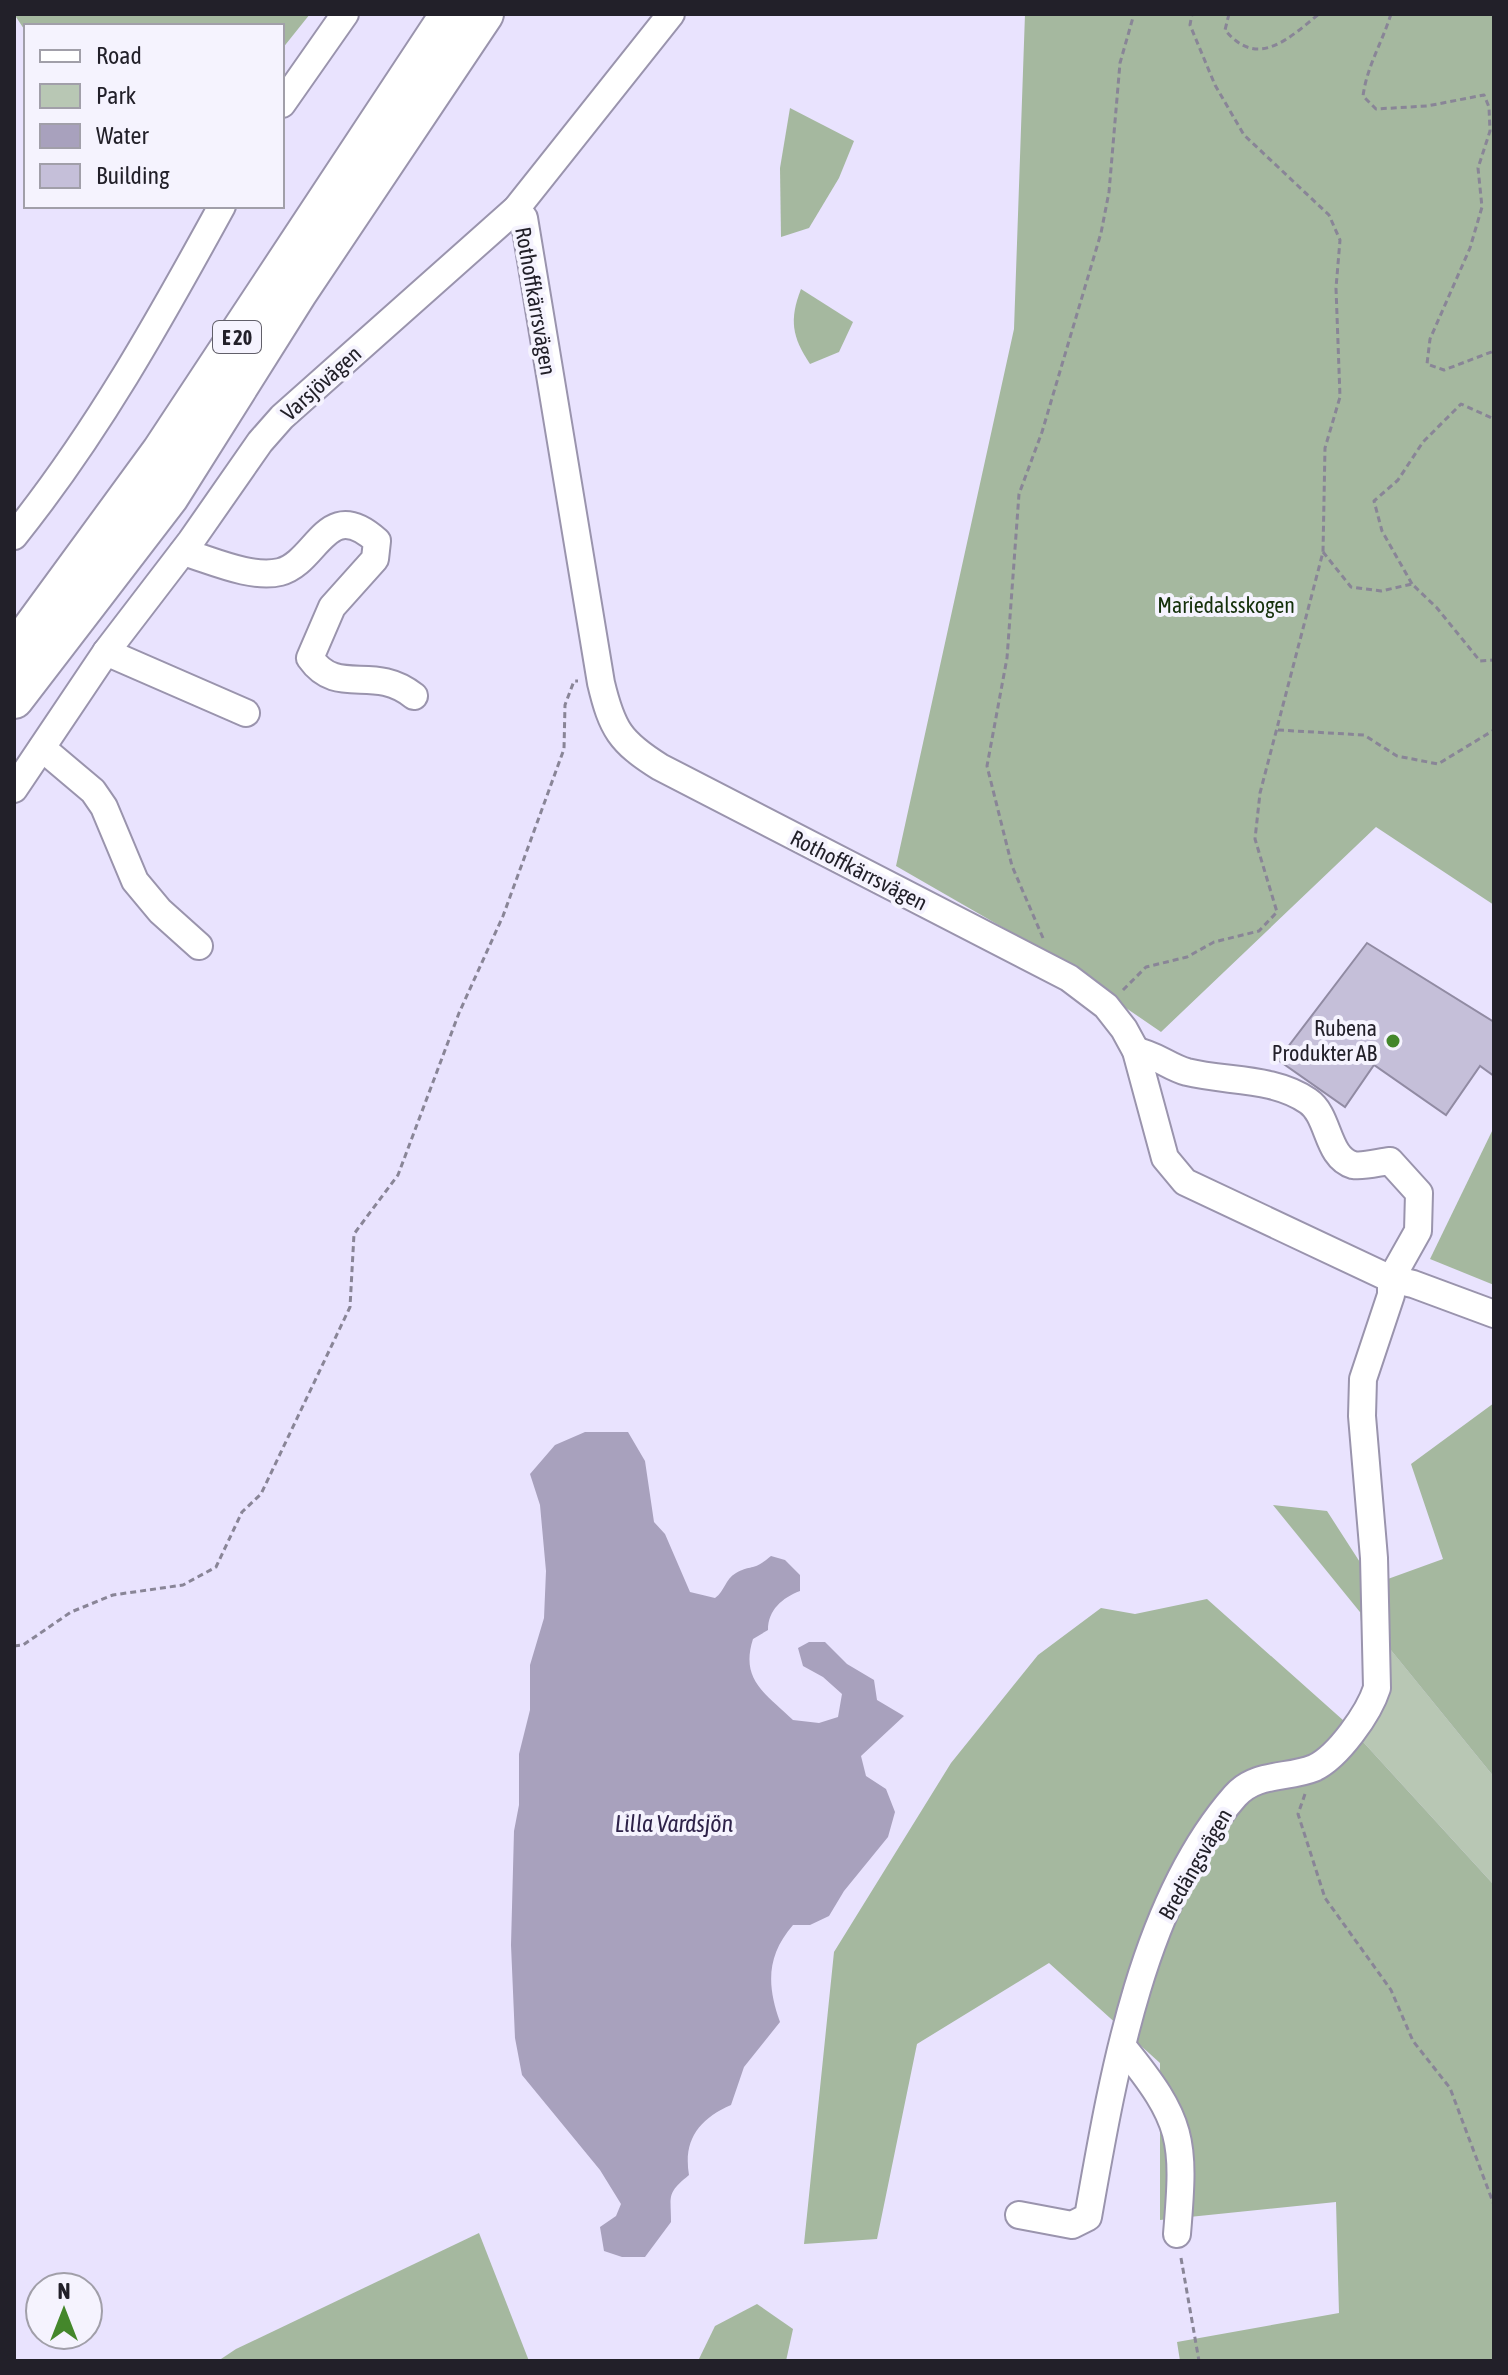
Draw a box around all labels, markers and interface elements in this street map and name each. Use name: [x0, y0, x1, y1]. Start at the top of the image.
legend: [24, 24, 284, 208]
text: Road: [96, 42, 142, 69]
text: Park: [96, 82, 137, 109]
text: Water: [96, 122, 149, 149]
text: Building: [96, 162, 170, 189]
street label: Rothoffkärrsvägen: [510, 225, 562, 377]
road number: E 20: [213, 321, 261, 353]
street label: Varsjövägen: [276, 340, 366, 426]
park label: Mariedalsskogen: [1157, 592, 1295, 618]
street label: Rothoffkärrsvägen: [786, 824, 932, 916]
place label: Rubena Produkter AB: [1272, 1015, 1378, 1066]
marker: Rubena Produkter AB: [1384, 1032, 1402, 1050]
street label: Bredängsvägen: [1153, 1804, 1237, 1924]
water label: Lilla Vardsjön: [615, 1810, 734, 1837]
north arrow: [24, 2271, 104, 2351]
text: N: [58, 2278, 70, 2304]

